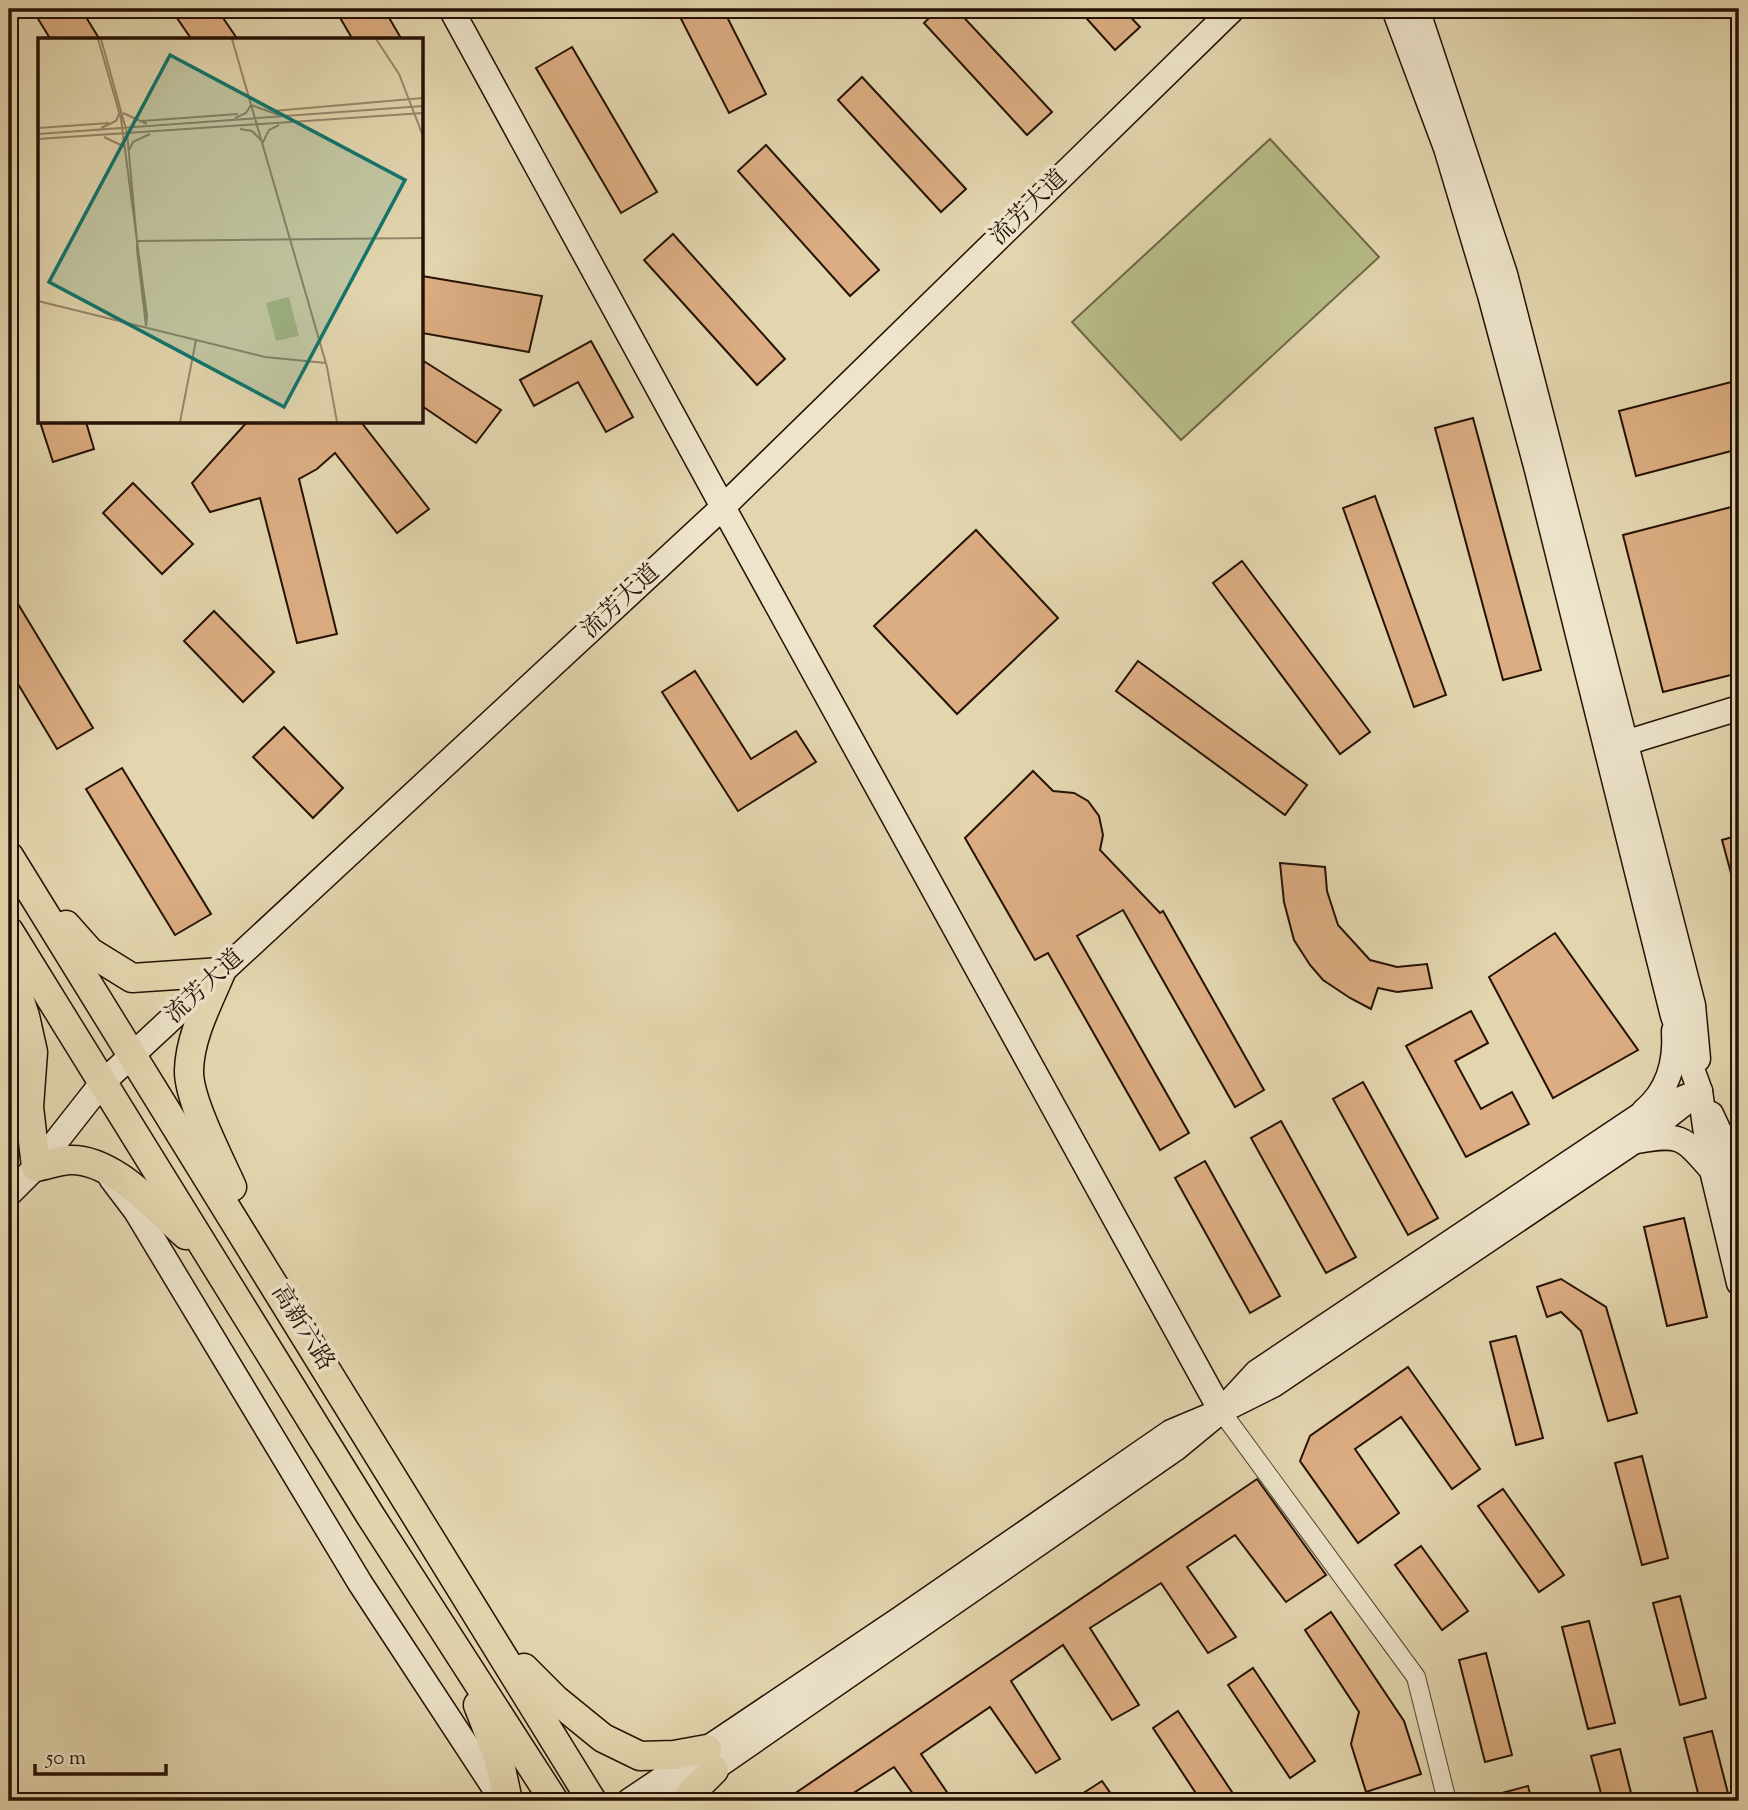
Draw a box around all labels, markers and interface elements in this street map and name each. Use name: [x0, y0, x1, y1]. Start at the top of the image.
inset map: [38, 38, 424, 424]
street label: 流芳大道: [983, 162, 1075, 254]
street label: 流芳大道: [574, 557, 668, 647]
street label: 流芳大道: [158, 942, 252, 1032]
street label: 高新六路: [262, 1278, 342, 1378]
scale bar: [35, 1733, 166, 1777]
text: 50 m: [45, 1744, 86, 1774]

